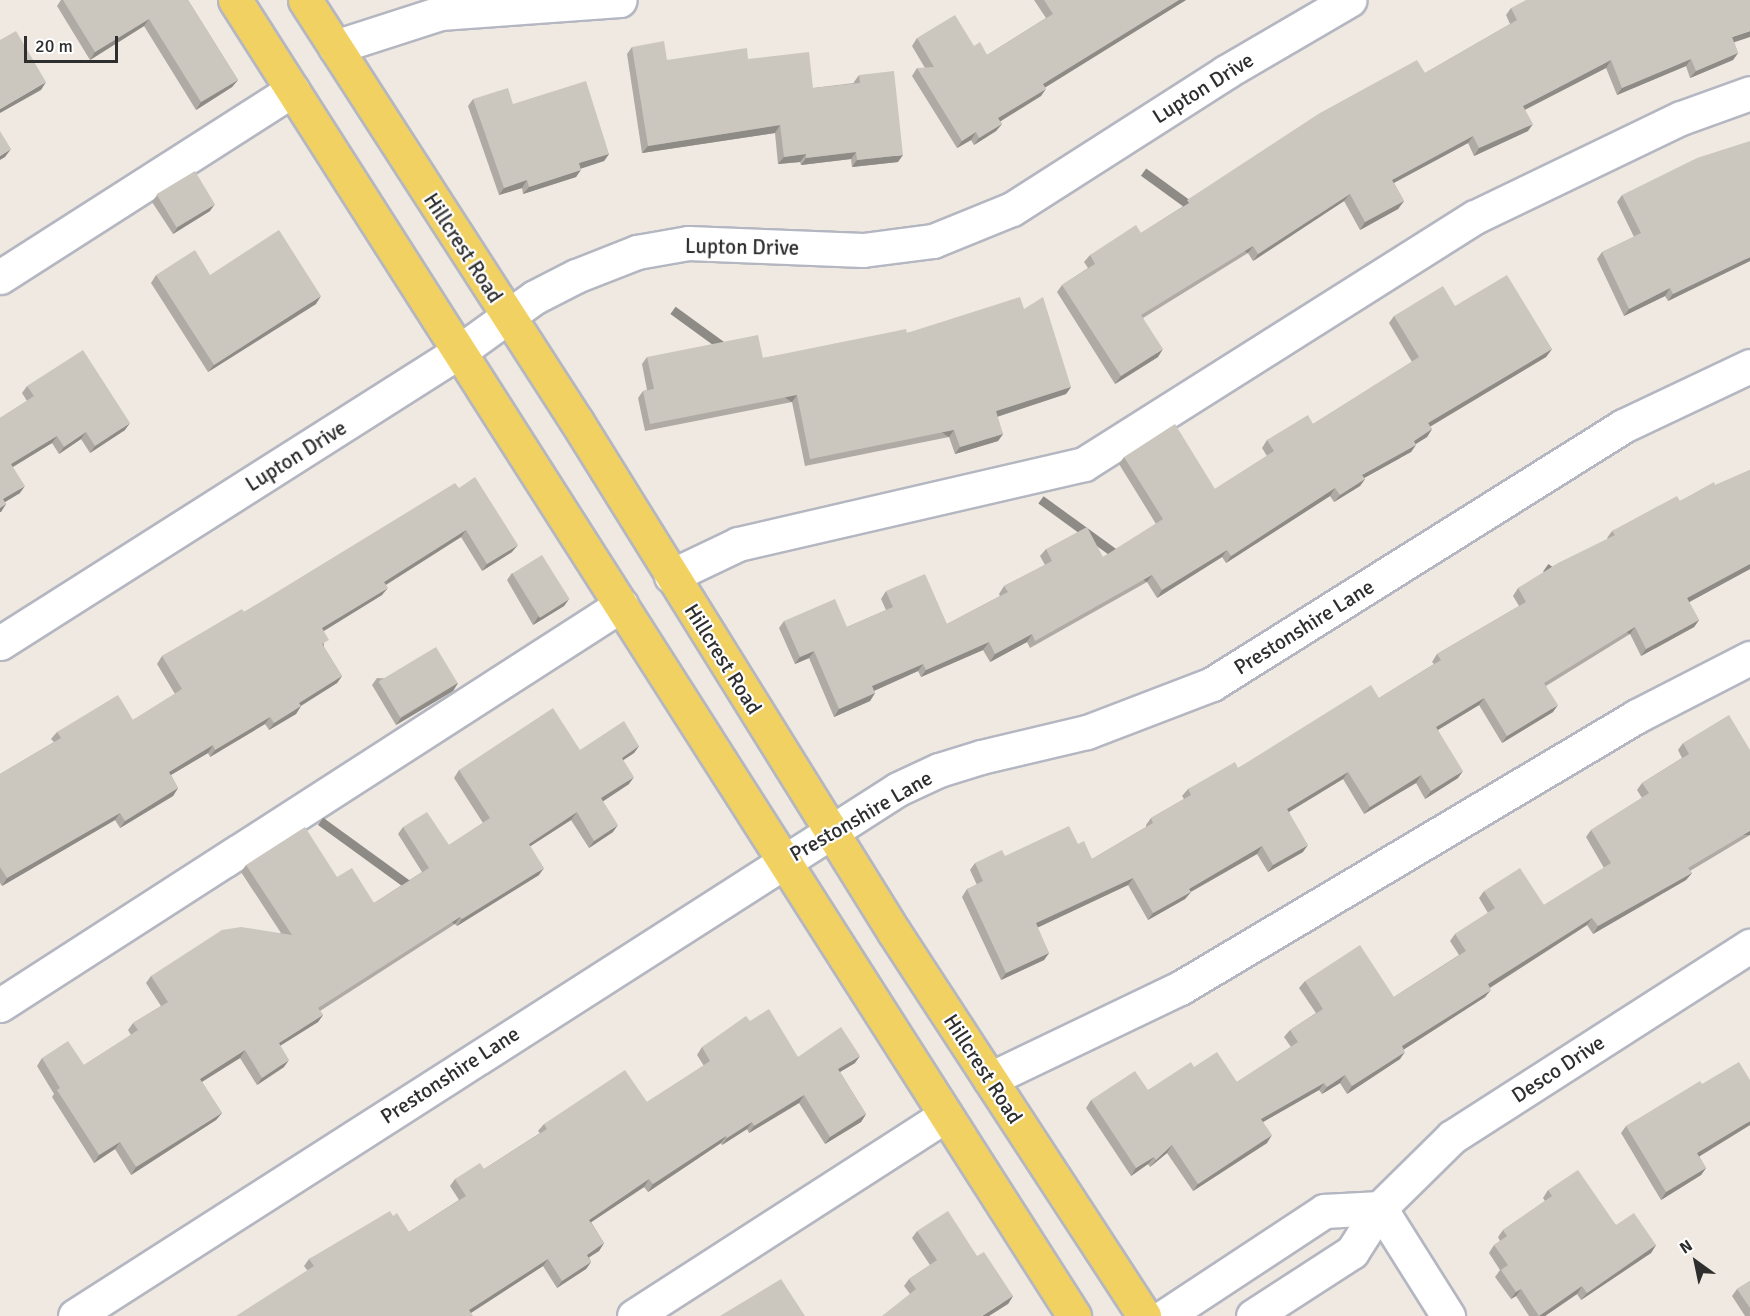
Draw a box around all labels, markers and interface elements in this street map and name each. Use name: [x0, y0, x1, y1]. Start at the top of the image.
scale bar: [27, 24, 122, 62]
text: 20 m: [35, 35, 73, 57]
street label: Lupton Drive: [1148, 47, 1258, 129]
street label: Hillcrest Road: [418, 188, 508, 308]
street label: Lupton Drive: [685, 233, 799, 261]
street label: Lupton Drive: [241, 415, 351, 497]
street label: Prestonshire Lane: [1229, 574, 1379, 680]
street label: Hillcrest Road: [679, 599, 767, 719]
street label: Prestonshire Lane: [785, 765, 937, 867]
street label: Hillcrest Road: [938, 1009, 1028, 1129]
street label: Prestonshire Lane: [376, 1021, 524, 1129]
street label: Desco Drive: [1507, 1030, 1609, 1108]
north arrow: [1666, 1232, 1726, 1292]
text: N: [1676, 1235, 1696, 1258]

